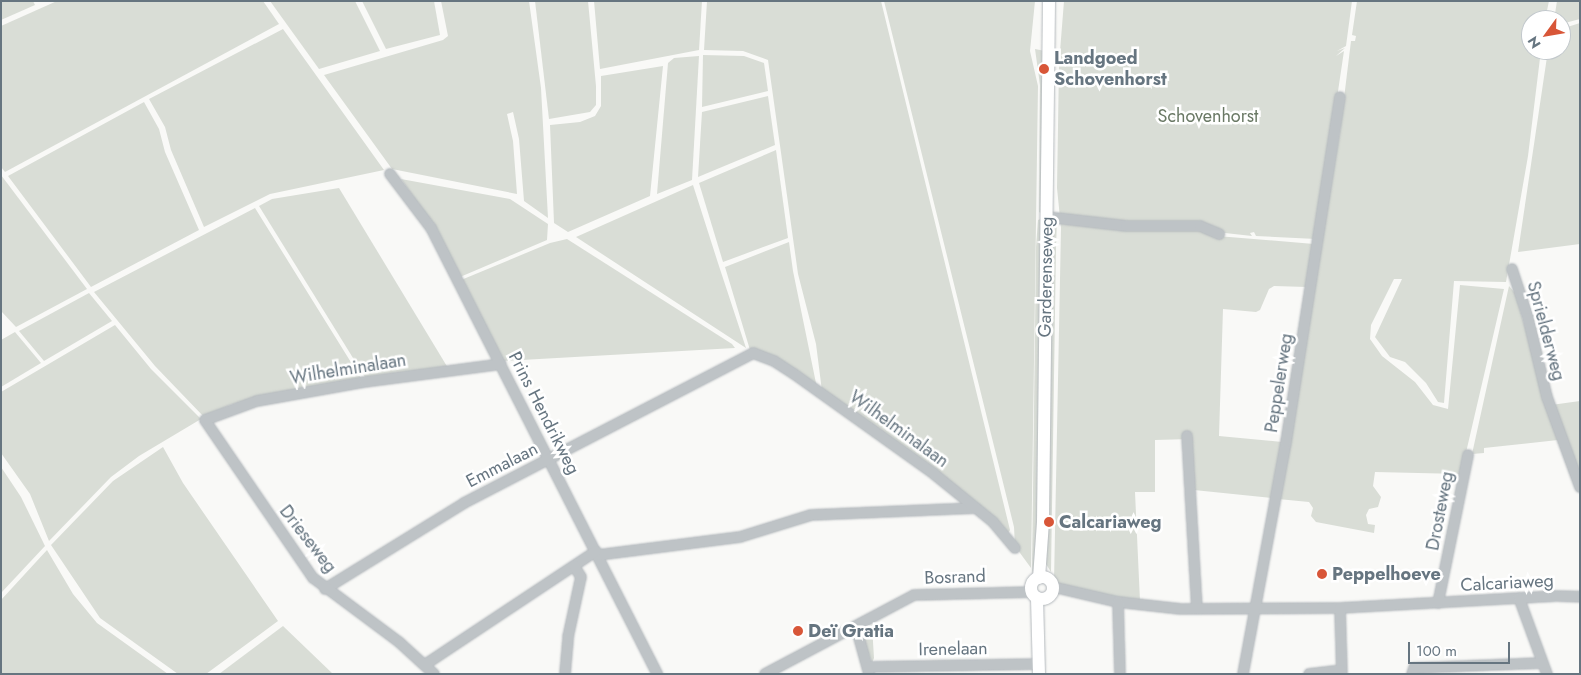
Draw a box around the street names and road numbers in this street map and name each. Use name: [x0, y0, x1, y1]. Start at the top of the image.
street label: Garderenseweg: [1034, 216, 1058, 338]
street label: Sprielderweg: [1522, 279, 1570, 383]
street label: Peppelerweg: [1261, 332, 1297, 434]
street label: Prins Hendrikweg: [504, 348, 584, 478]
street label: Wilhelminalaan: [288, 349, 408, 389]
street label: Wilhelminalaan: [845, 386, 953, 472]
street label: Emmalaan: [463, 438, 541, 492]
street label: Drosteweg: [1422, 470, 1458, 552]
street label: Drieseweg: [275, 501, 341, 577]
street label: Bosrand: [924, 565, 986, 589]
street label: Calcariaweg: [1460, 570, 1554, 596]
street label: Irenelaan: [918, 638, 988, 660]

